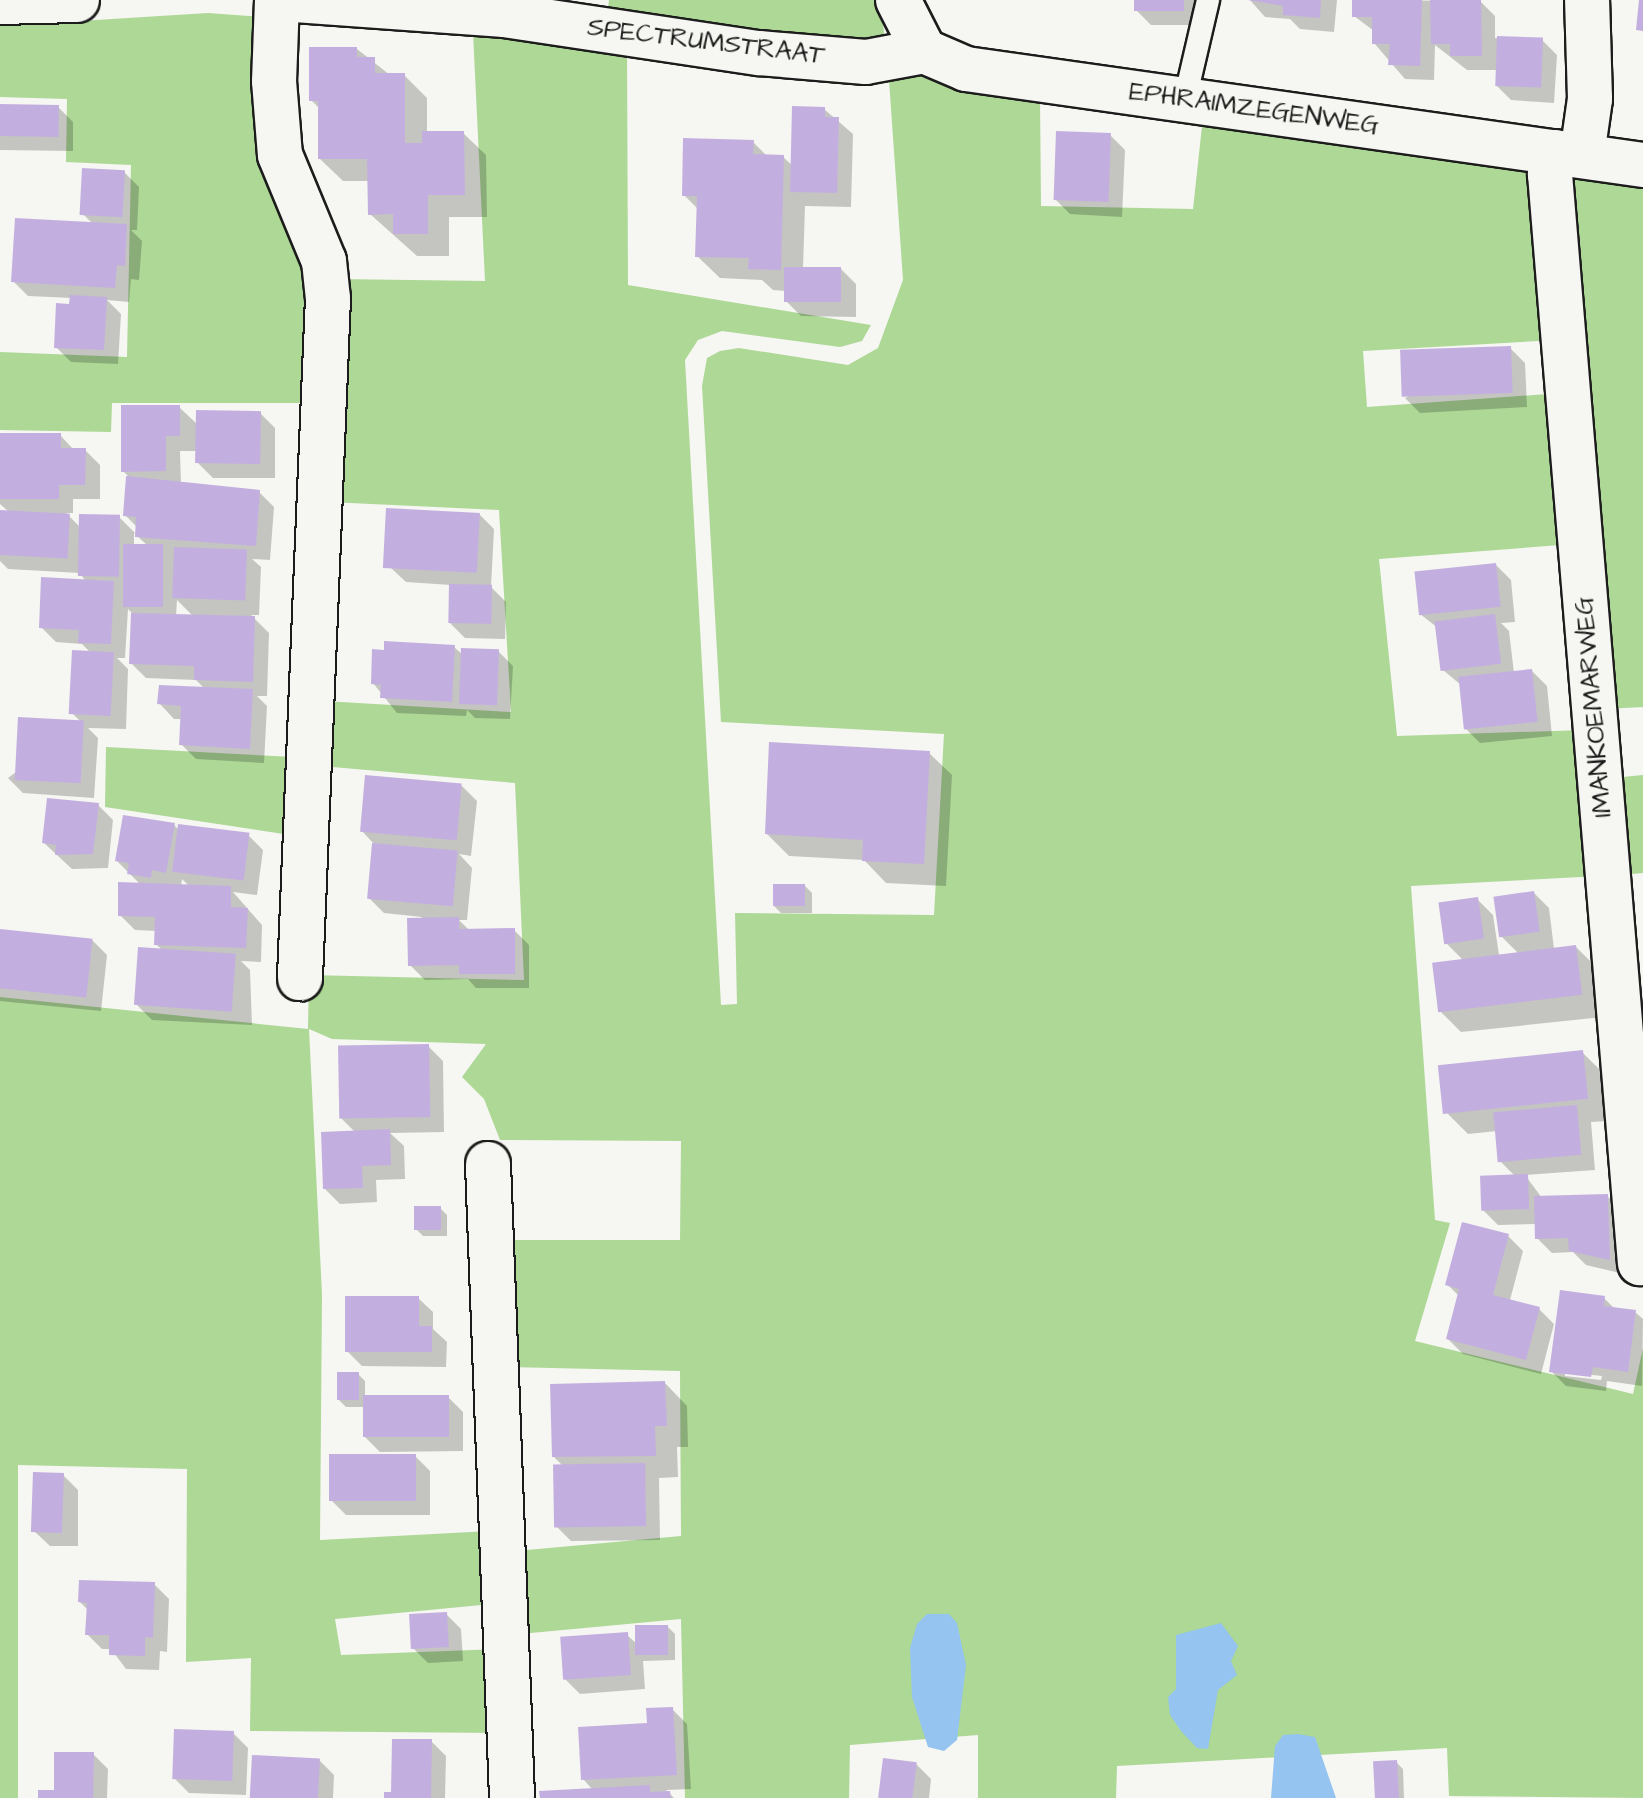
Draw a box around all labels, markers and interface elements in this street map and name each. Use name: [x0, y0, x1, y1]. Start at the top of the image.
street label: SPECTRUMSTRAAT: [586, 12, 826, 72]
street label: EPHRAIMZEGENWEG: [1127, 76, 1381, 142]
street label: IMANKOEMARWEG: [1569, 595, 1619, 819]

